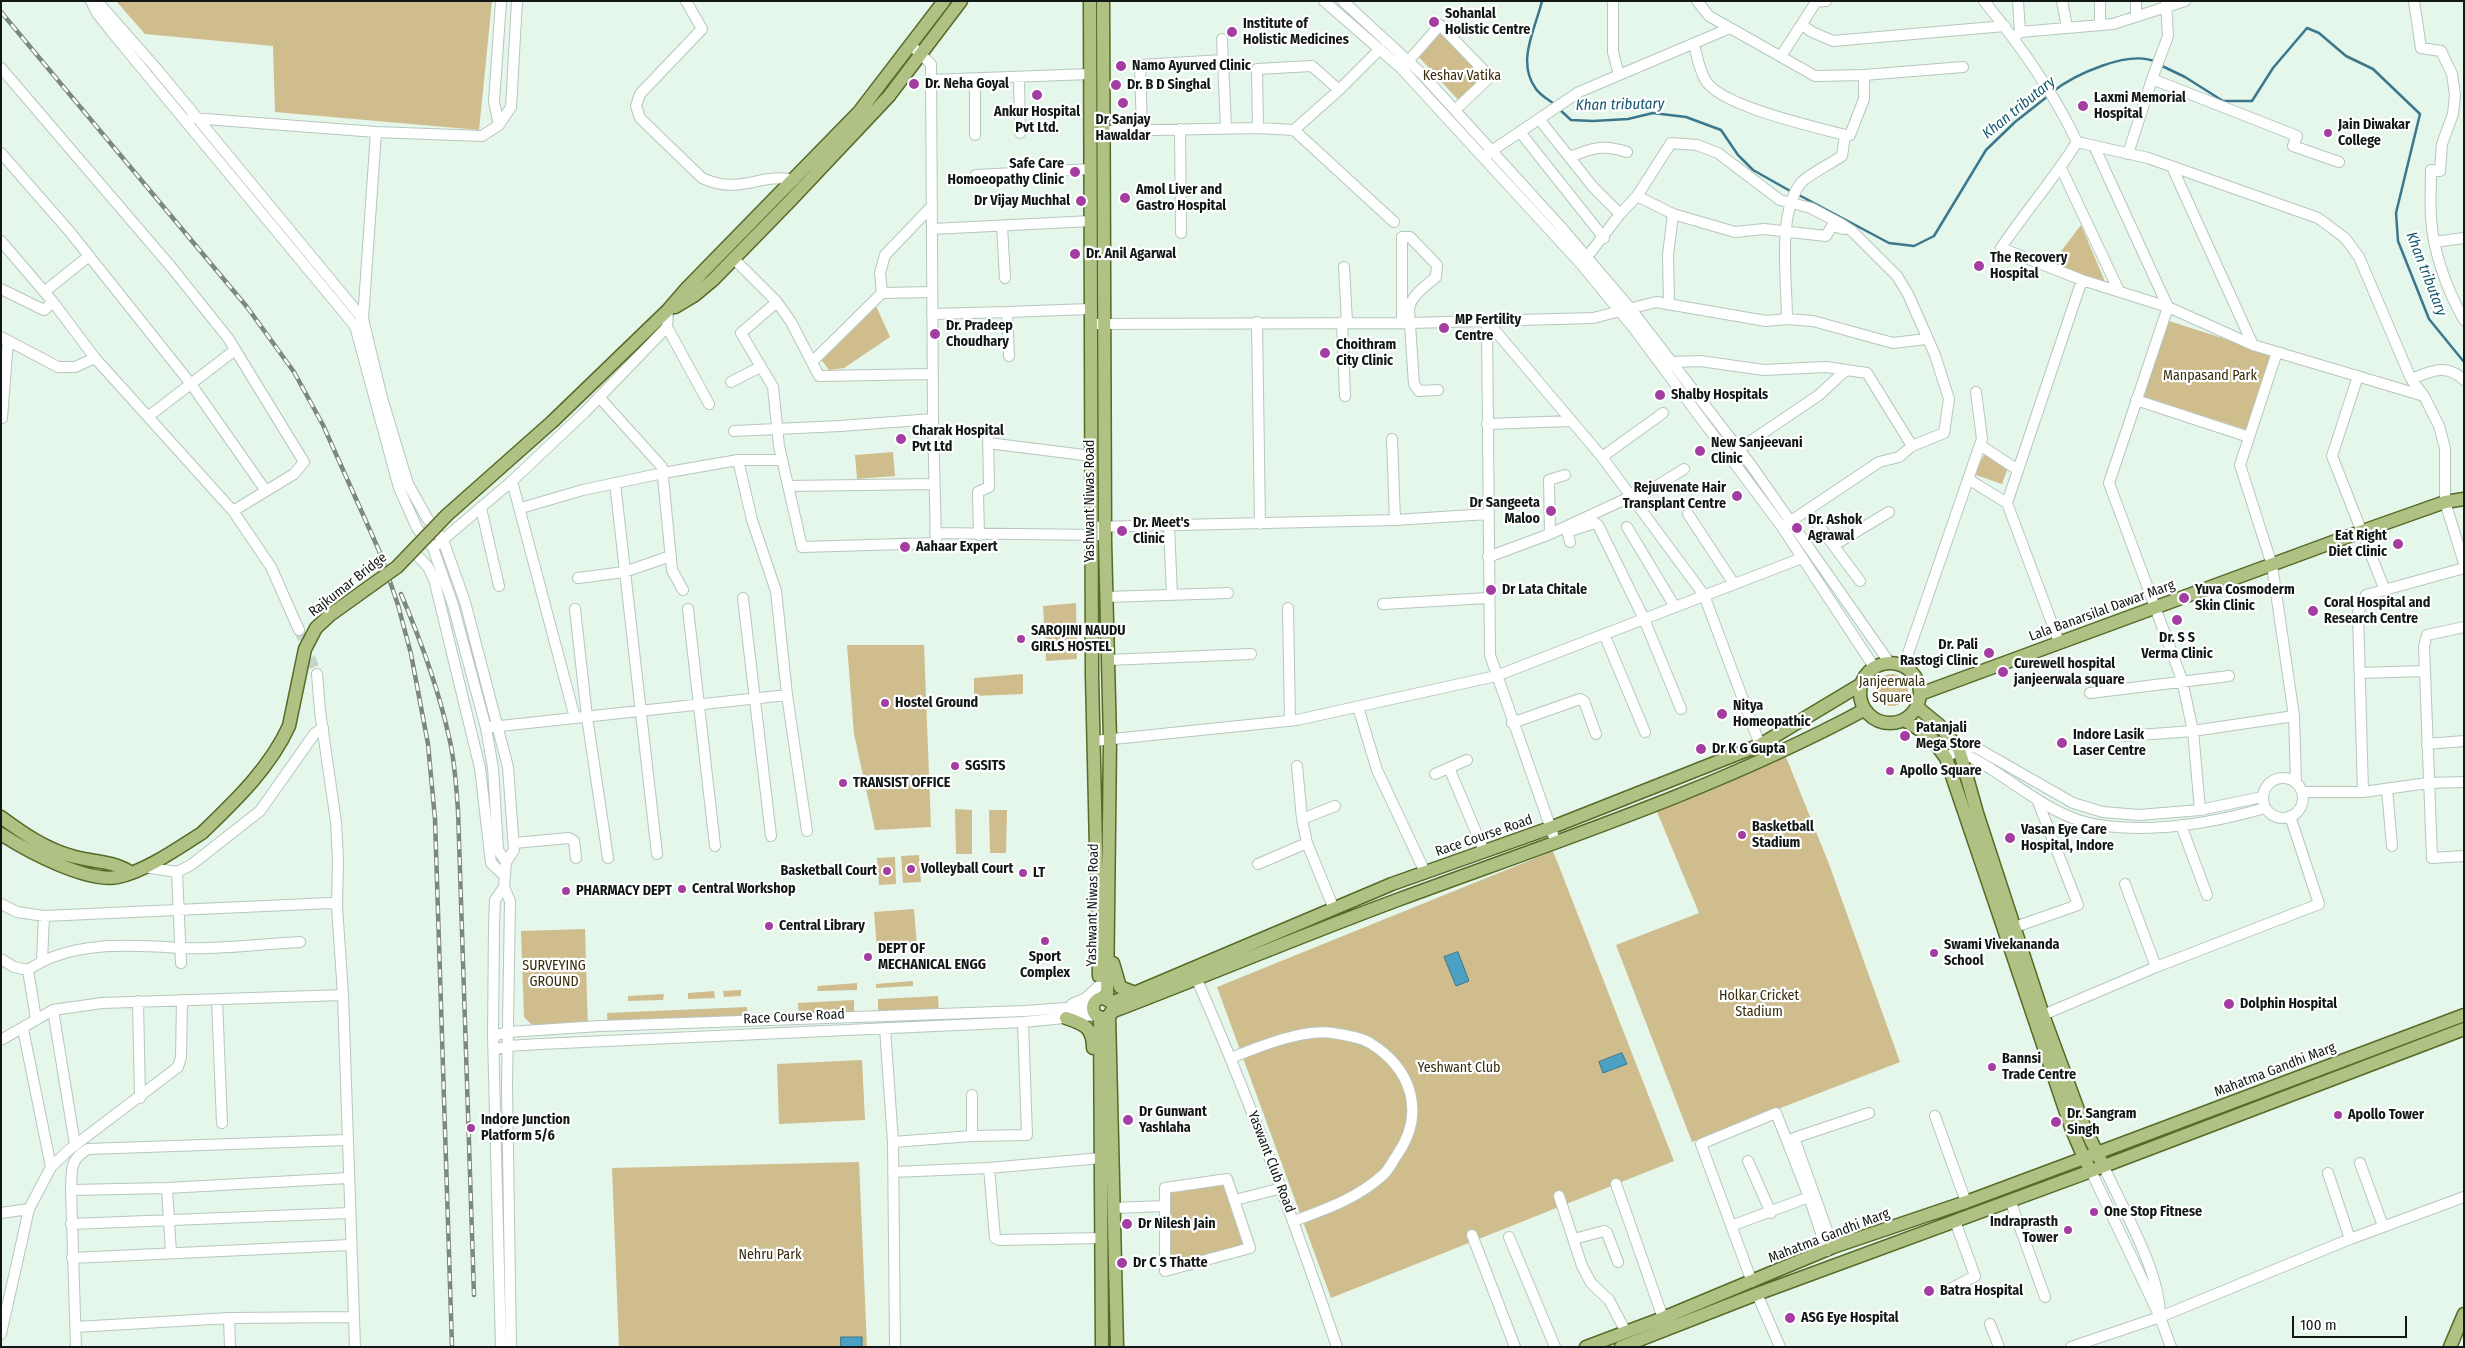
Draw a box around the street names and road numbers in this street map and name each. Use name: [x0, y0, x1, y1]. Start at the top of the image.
street label: Yashwant Niwas Road: [1082, 439, 1098, 563]
street label: Rajkumar Bridge: [306, 549, 390, 621]
street label: Lala Banarsilal Dawar Marg: [2027, 577, 2177, 645]
street label: Race Course Road: [1433, 812, 1535, 860]
street label: Yashwant Niwas Road: [1084, 843, 1102, 967]
street label: Race Course Road: [743, 1006, 845, 1028]
street label: Mahatma Gandhi Marg: [2212, 1039, 2338, 1101]
street label: Yaswant Club Road: [1244, 1109, 1298, 1215]
street label: Mahatma Gandhi Marg: [1766, 1205, 1892, 1267]

